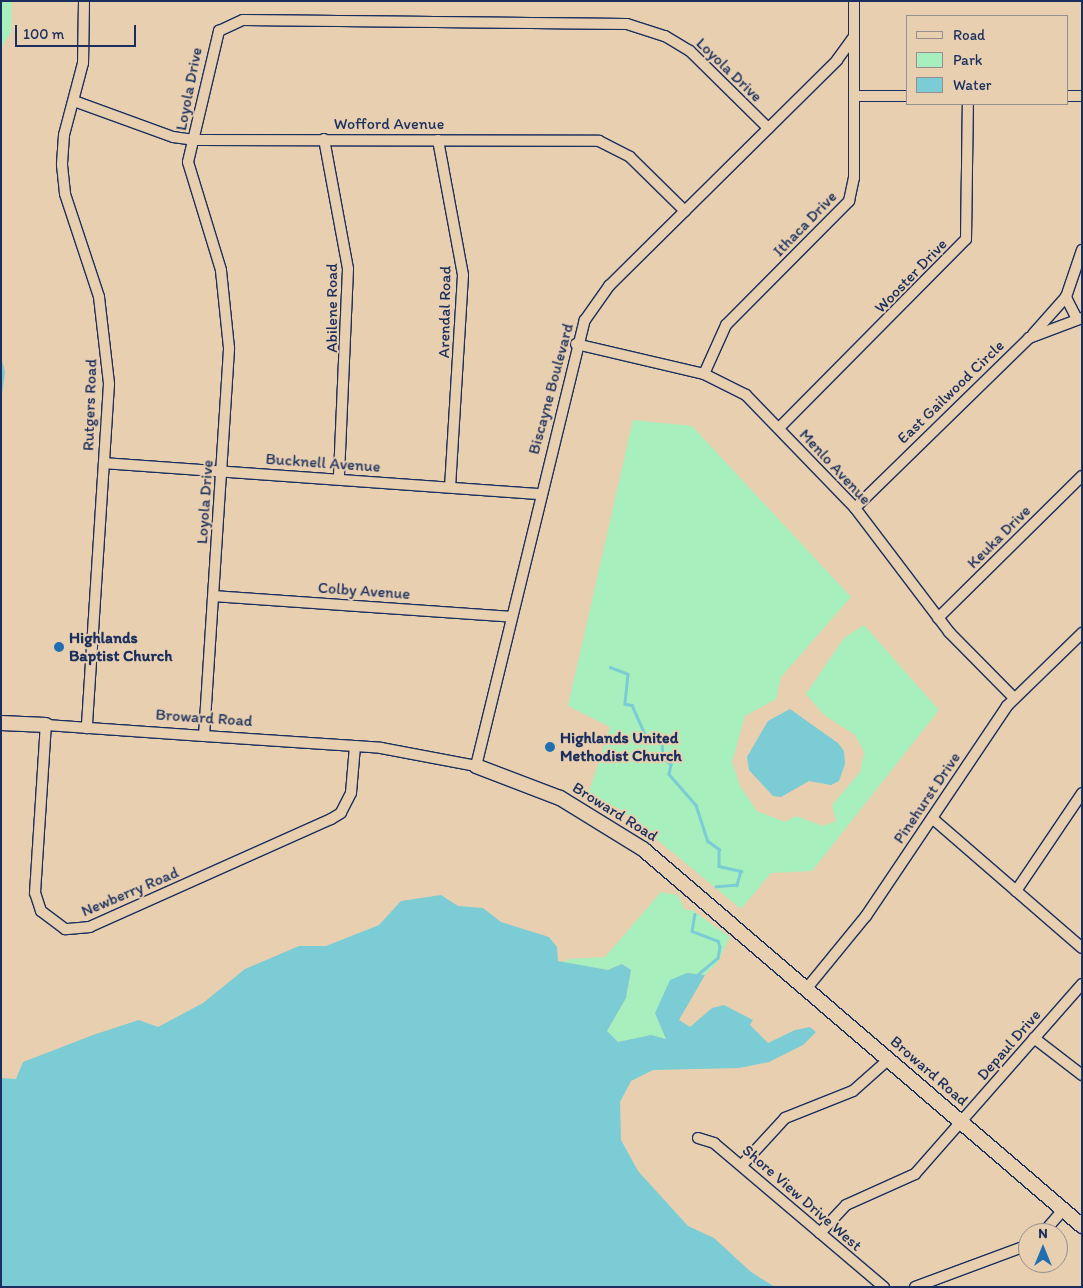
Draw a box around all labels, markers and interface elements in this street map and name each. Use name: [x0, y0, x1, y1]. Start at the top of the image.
scale bar: [18, 15, 139, 47]
legend: [906, 15, 1068, 105]
text: 100 m: [23, 25, 64, 43]
text: Road: [953, 26, 985, 44]
street label: Loyola Drive: [692, 34, 766, 106]
street label: Loyola Drive: [172, 46, 206, 132]
text: Park: [953, 51, 983, 69]
text: Water: [953, 76, 991, 94]
street label: Wofford Avenue: [334, 114, 444, 134]
street label: Ithaca Drive: [769, 187, 841, 261]
street label: Wooster Drive: [871, 235, 951, 317]
street label: Abilene Road: [322, 263, 342, 353]
street label: Arendal Road: [435, 266, 455, 358]
street label: Biscayne Boulevard: [524, 321, 578, 457]
street label: East Gailwood Circle: [893, 336, 1009, 448]
street label: Rutgers Road: [79, 359, 101, 451]
street label: Menlo Avenue: [795, 426, 875, 508]
street label: Bucknell Avenue: [265, 449, 381, 477]
street label: Loyola Drive: [192, 459, 218, 545]
street label: Keuka Drive: [963, 501, 1035, 573]
street label: Colby Avenue: [317, 578, 411, 604]
place label: Highlands Baptist Church: [69, 628, 173, 666]
marker: Highlands Baptist Church: [53, 641, 65, 653]
street label: Broward Road: [155, 705, 253, 731]
place label: Highlands United Methodist Church: [560, 728, 682, 766]
marker: Highlands United Methodist Church: [544, 741, 556, 753]
street label: Pinehurst Drive: [889, 749, 965, 847]
street label: Broward Road: [569, 778, 661, 846]
street label: Newberry Road: [79, 863, 181, 921]
street label: Depaul Drive: [973, 1006, 1045, 1084]
street label: Broward Road: [886, 1032, 972, 1110]
street label: Shore View Drive West: [738, 1141, 866, 1255]
north arrow: [1018, 1223, 1068, 1273]
text: N: [1038, 1225, 1048, 1242]

